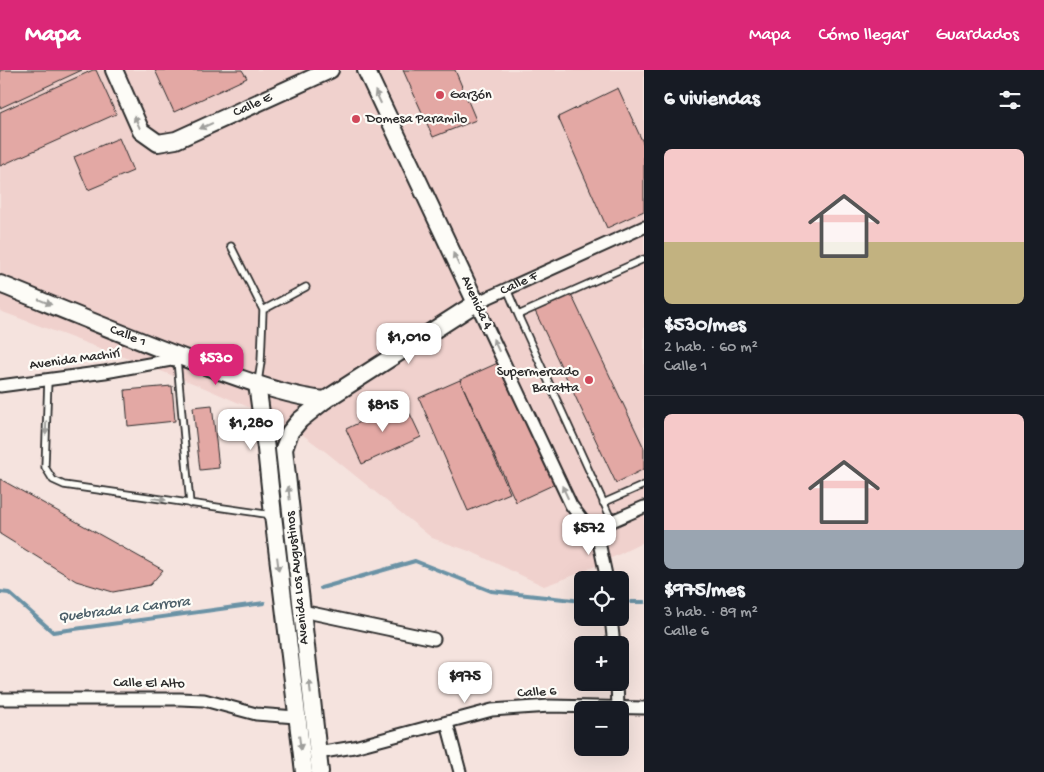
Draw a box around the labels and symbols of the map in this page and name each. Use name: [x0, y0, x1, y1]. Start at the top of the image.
place label: Garzón: [450, 87, 492, 104]
street label: Calle E: [231, 88, 276, 121]
one-way arrow: [374, 89, 383, 104]
marker: Garzón: [434, 89, 446, 101]
place label: Domesa Paramilo: [365, 111, 467, 128]
marker: Domesa Paramilo: [350, 113, 362, 125]
one-way arrow: [133, 115, 141, 129]
one-way arrow: [199, 123, 213, 131]
one-way arrow: [451, 252, 459, 266]
street label: Calle F: [497, 267, 541, 299]
street label: Avenida 4: [456, 273, 496, 333]
one-way arrow: [38, 298, 53, 306]
street label: Calle 1: [107, 321, 149, 351]
pin: $1,010: [368, 322, 450, 365]
one-way arrow: [492, 338, 500, 352]
pin: $530: [186, 344, 246, 386]
street label: Avenida Machirí: [29, 345, 122, 375]
place label: Supermercado Baratta: [497, 364, 580, 397]
marker: Supermercado Baratta: [583, 374, 595, 386]
pin: $815: [353, 390, 413, 433]
pin: $1,280: [210, 408, 292, 451]
one-way arrow: [42, 420, 50, 436]
one-way arrow: [285, 485, 293, 501]
one-way arrow: [561, 485, 569, 499]
one-way arrow: [151, 495, 167, 503]
street label: Avenida Los Augustinos: [282, 510, 313, 645]
pin: $572: [559, 514, 619, 556]
one-way arrow: [274, 556, 282, 572]
water label: Quebrada La Carrora: [57, 593, 193, 627]
pin: $975: [435, 662, 495, 704]
street label: Calle El Alto: [113, 675, 185, 693]
one-way arrow: [306, 679, 314, 695]
street label: Calle 6: [517, 683, 558, 703]
one-way arrow: [296, 735, 304, 751]

